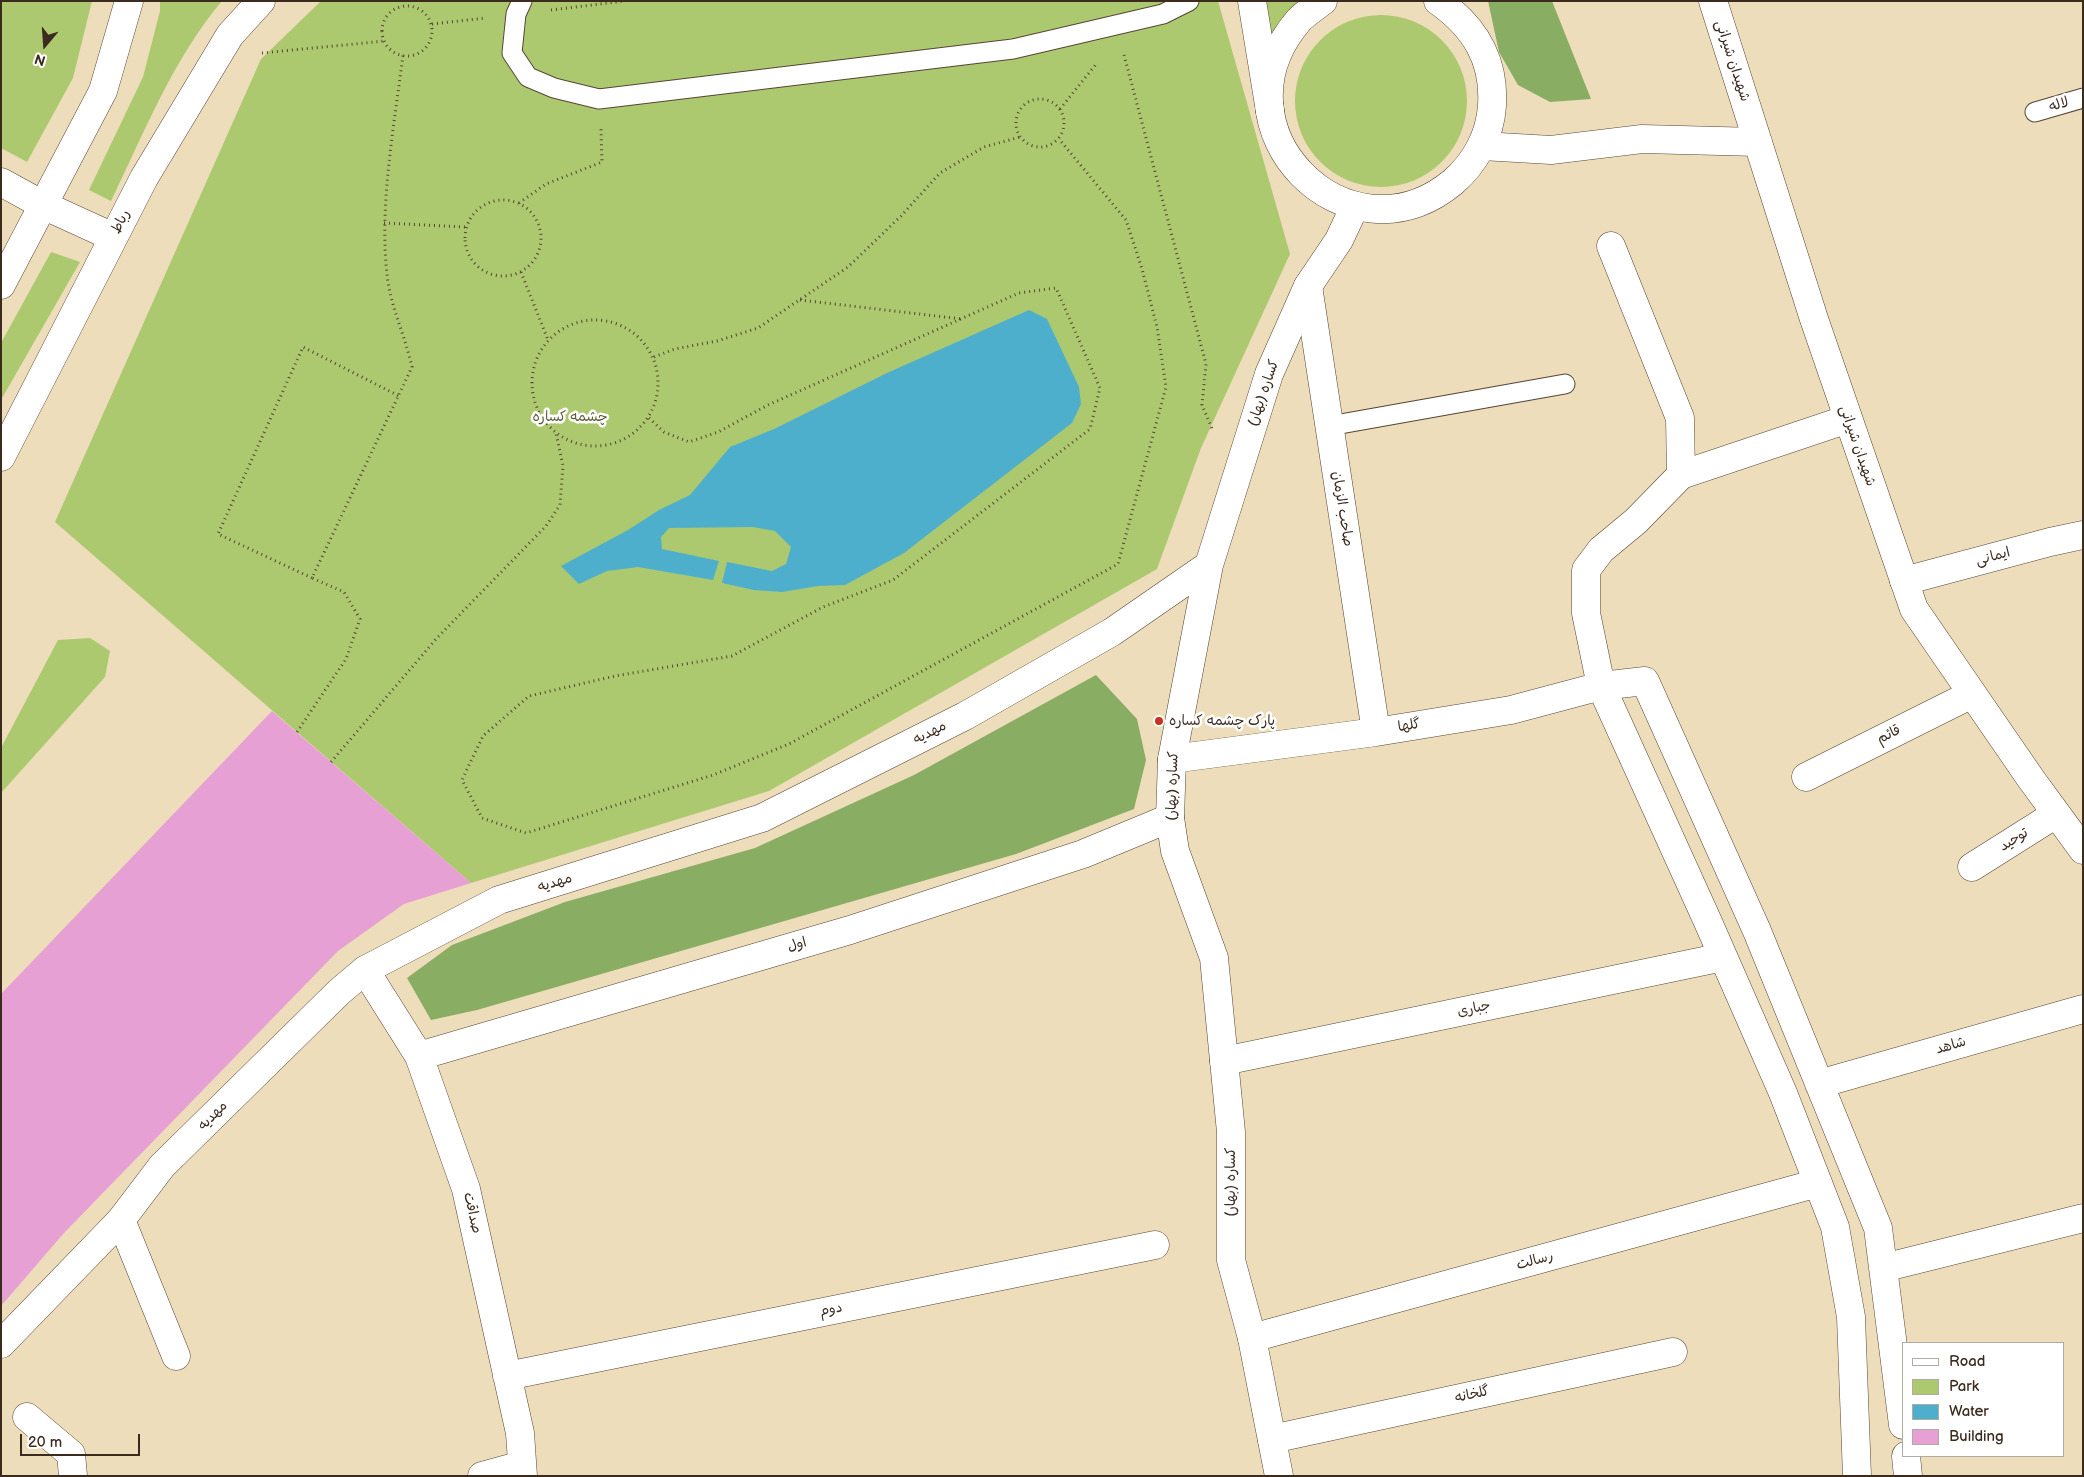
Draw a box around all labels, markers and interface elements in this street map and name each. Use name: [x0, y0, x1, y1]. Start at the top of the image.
street label: شهیدان شیرانی: [1711, 18, 1753, 104]
north arrow: [20, 20, 70, 70]
text: N: [33, 50, 48, 69]
street label: لاله: [2047, 94, 2071, 116]
street label: رباط: [108, 207, 134, 237]
street label: کساره (بهار): [1245, 358, 1283, 428]
street label: شهیدان شیرانی: [1835, 403, 1879, 489]
park label: چشمه کساره: [532, 409, 608, 425]
street label: صاحب الزمان: [1328, 470, 1356, 548]
street label: ایمانی: [1974, 544, 2012, 570]
place label: پارک چشمه کساره: [1169, 713, 1275, 729]
marker: پارک چشمه کساره: [1153, 715, 1165, 727]
street label: گلها: [1397, 716, 1421, 736]
street label: مهدیه: [911, 718, 949, 748]
street label: قائم: [1874, 722, 1904, 748]
street label: کساره (بهار): [1163, 751, 1183, 821]
street label: توحید: [1996, 825, 2032, 855]
street label: مهدیه: [536, 870, 574, 896]
street label: اول: [785, 934, 809, 956]
street label: جباری: [1456, 997, 1492, 1021]
street label: شاهد: [1934, 1034, 1968, 1058]
street label: مهدیه: [195, 1098, 231, 1134]
street label: کساره (بهار): [1223, 1147, 1239, 1217]
street label: صداقت: [459, 1191, 485, 1235]
street label: رسالت: [1515, 1248, 1555, 1274]
street label: دوم: [818, 1300, 844, 1320]
legend: [1902, 1342, 2064, 1457]
text: Road: [1949, 1352, 1985, 1371]
text: Park: [1949, 1377, 1979, 1396]
street label: گلخانه: [1453, 1383, 1491, 1407]
text: Water: [1949, 1402, 1989, 1421]
scale bar: [22, 1424, 142, 1456]
text: Building: [1949, 1427, 2004, 1446]
text: 20 m: [28, 1433, 62, 1452]

